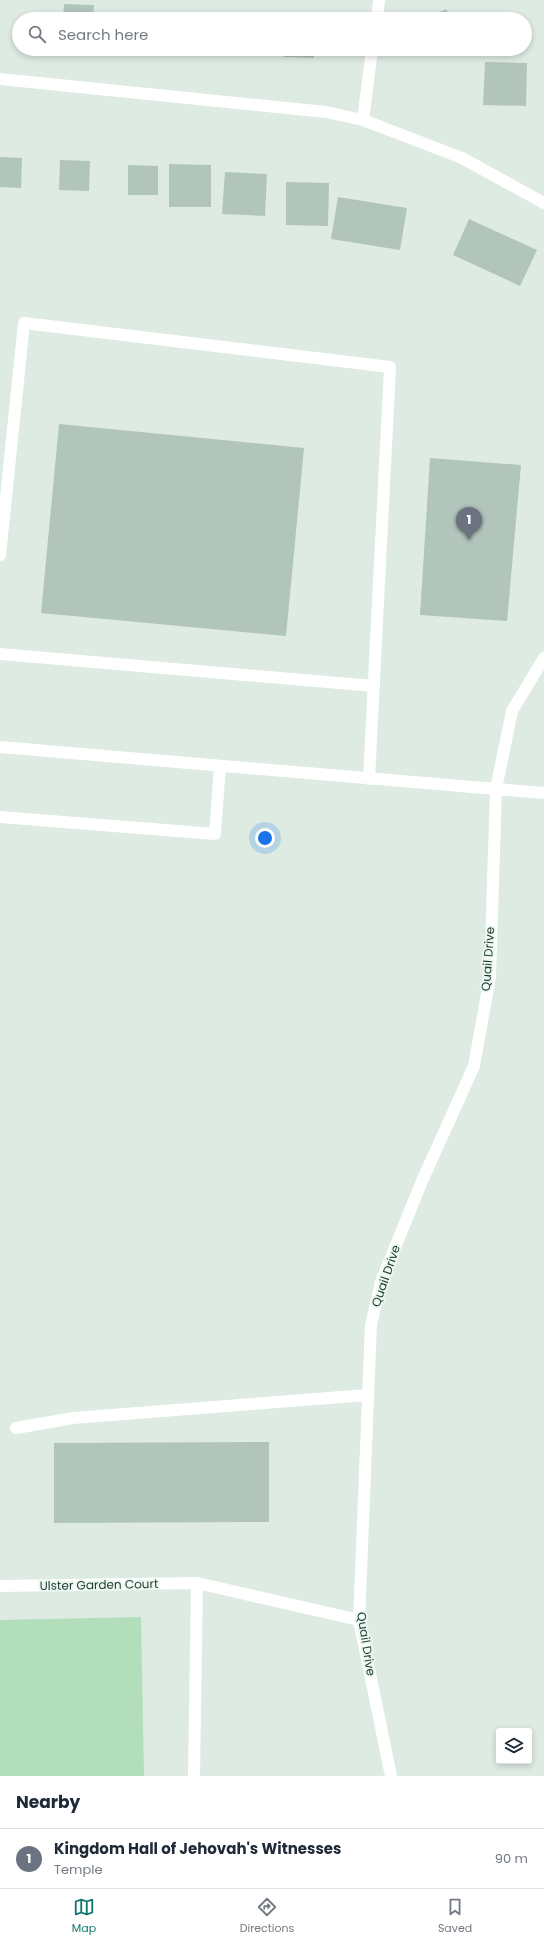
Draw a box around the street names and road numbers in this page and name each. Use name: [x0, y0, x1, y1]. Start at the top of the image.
street label: Quail Drive: [477, 926, 498, 992]
street label: Quail Drive: [367, 1243, 404, 1309]
street label: Ulster Garden Court: [40, 1575, 158, 1594]
street label: Quail Drive: [353, 1611, 380, 1677]

